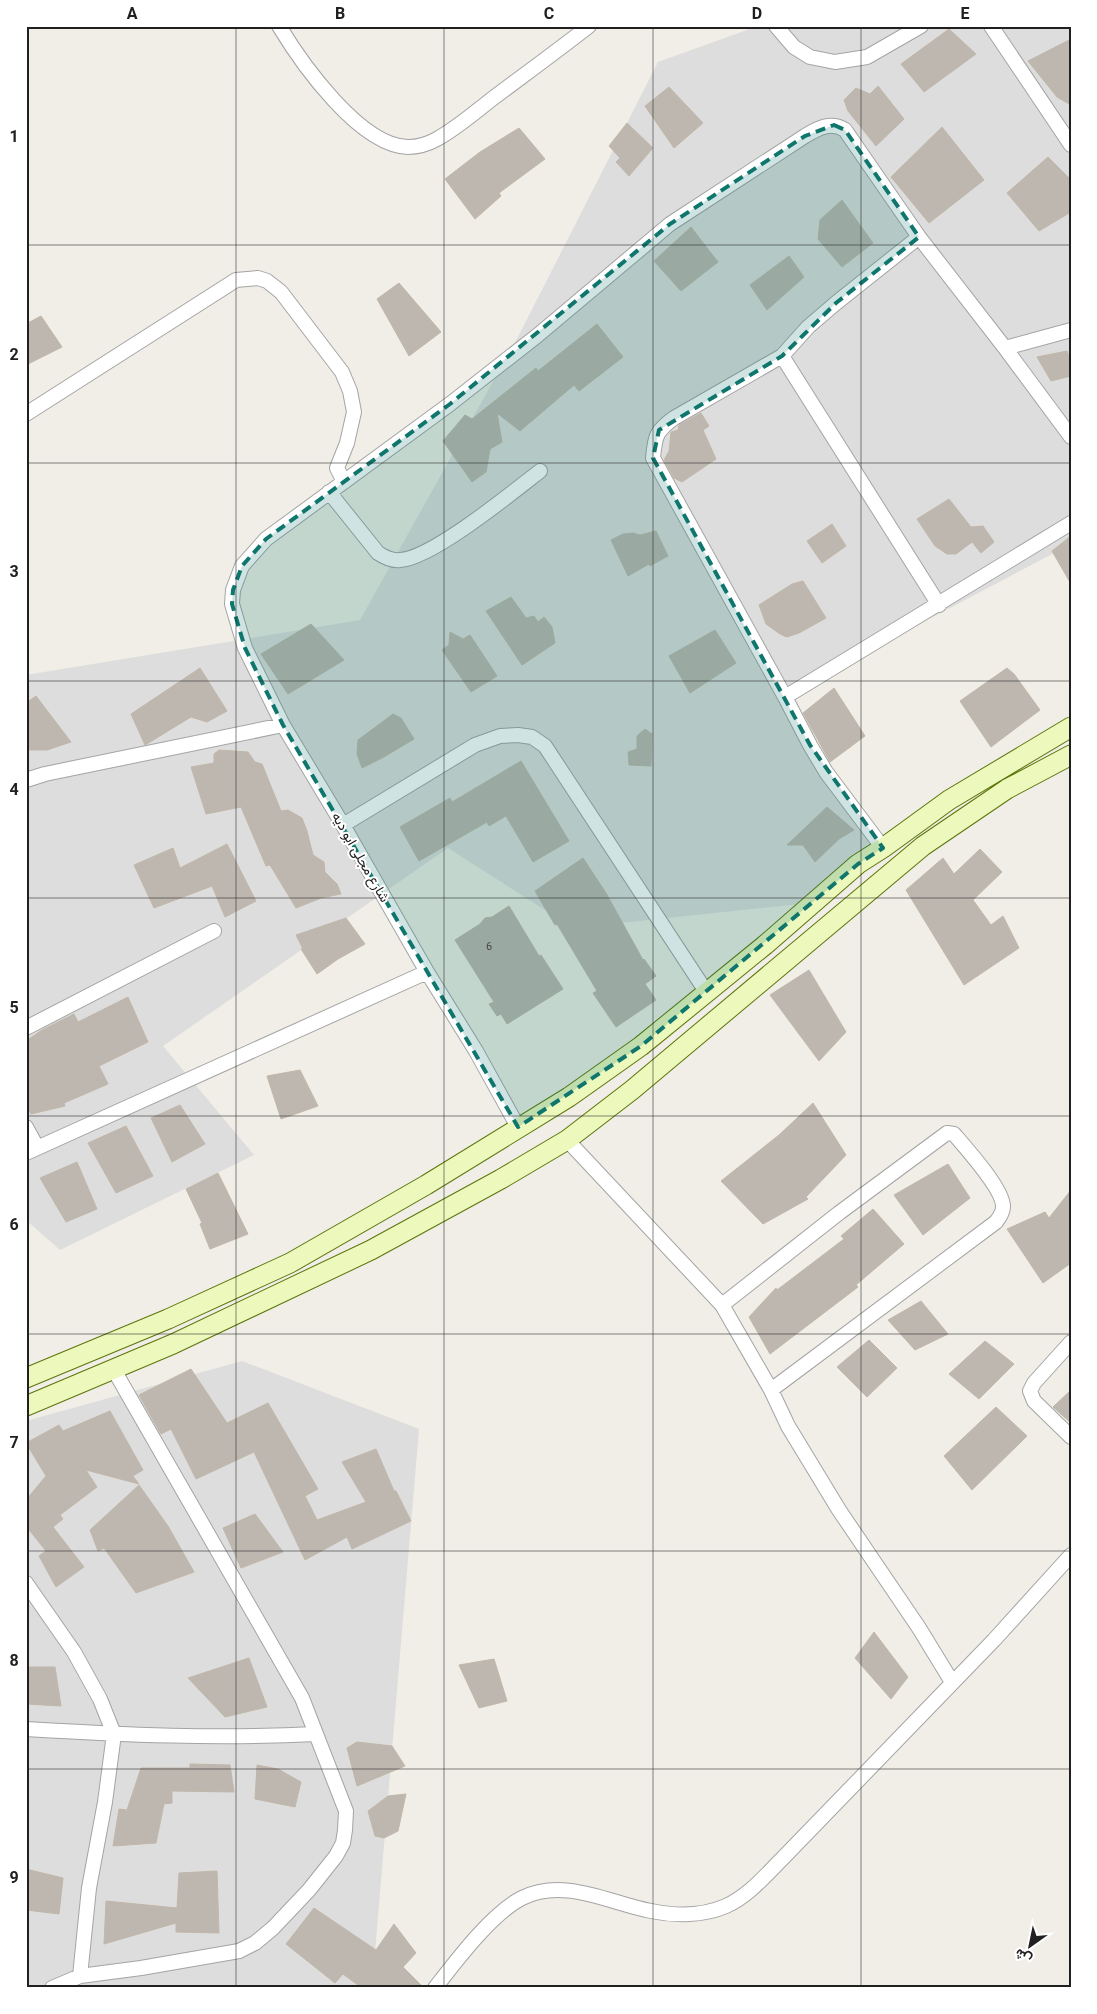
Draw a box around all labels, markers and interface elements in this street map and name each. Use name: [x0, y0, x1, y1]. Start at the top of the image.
text: A: [127, 4, 138, 23]
text: B: [335, 4, 345, 23]
text: C: [544, 4, 554, 23]
text: D: [752, 4, 762, 23]
text: E: [961, 4, 970, 23]
text: 1: [9, 127, 19, 146]
text: 2: [9, 345, 19, 364]
text: 3: [9, 562, 19, 581]
text: 4: [9, 780, 19, 799]
street label: شارع مجلى ابو ديه: [326, 809, 393, 906]
house number: 6: [486, 940, 492, 953]
text: 5: [9, 998, 19, 1017]
text: 6: [9, 1215, 19, 1234]
text: 7: [9, 1433, 19, 1452]
text: 8: [9, 1651, 19, 1670]
text: 9: [9, 1868, 19, 1887]
north arrow: [1004, 1922, 1054, 1972]
text: ش: [1011, 1945, 1035, 1968]

